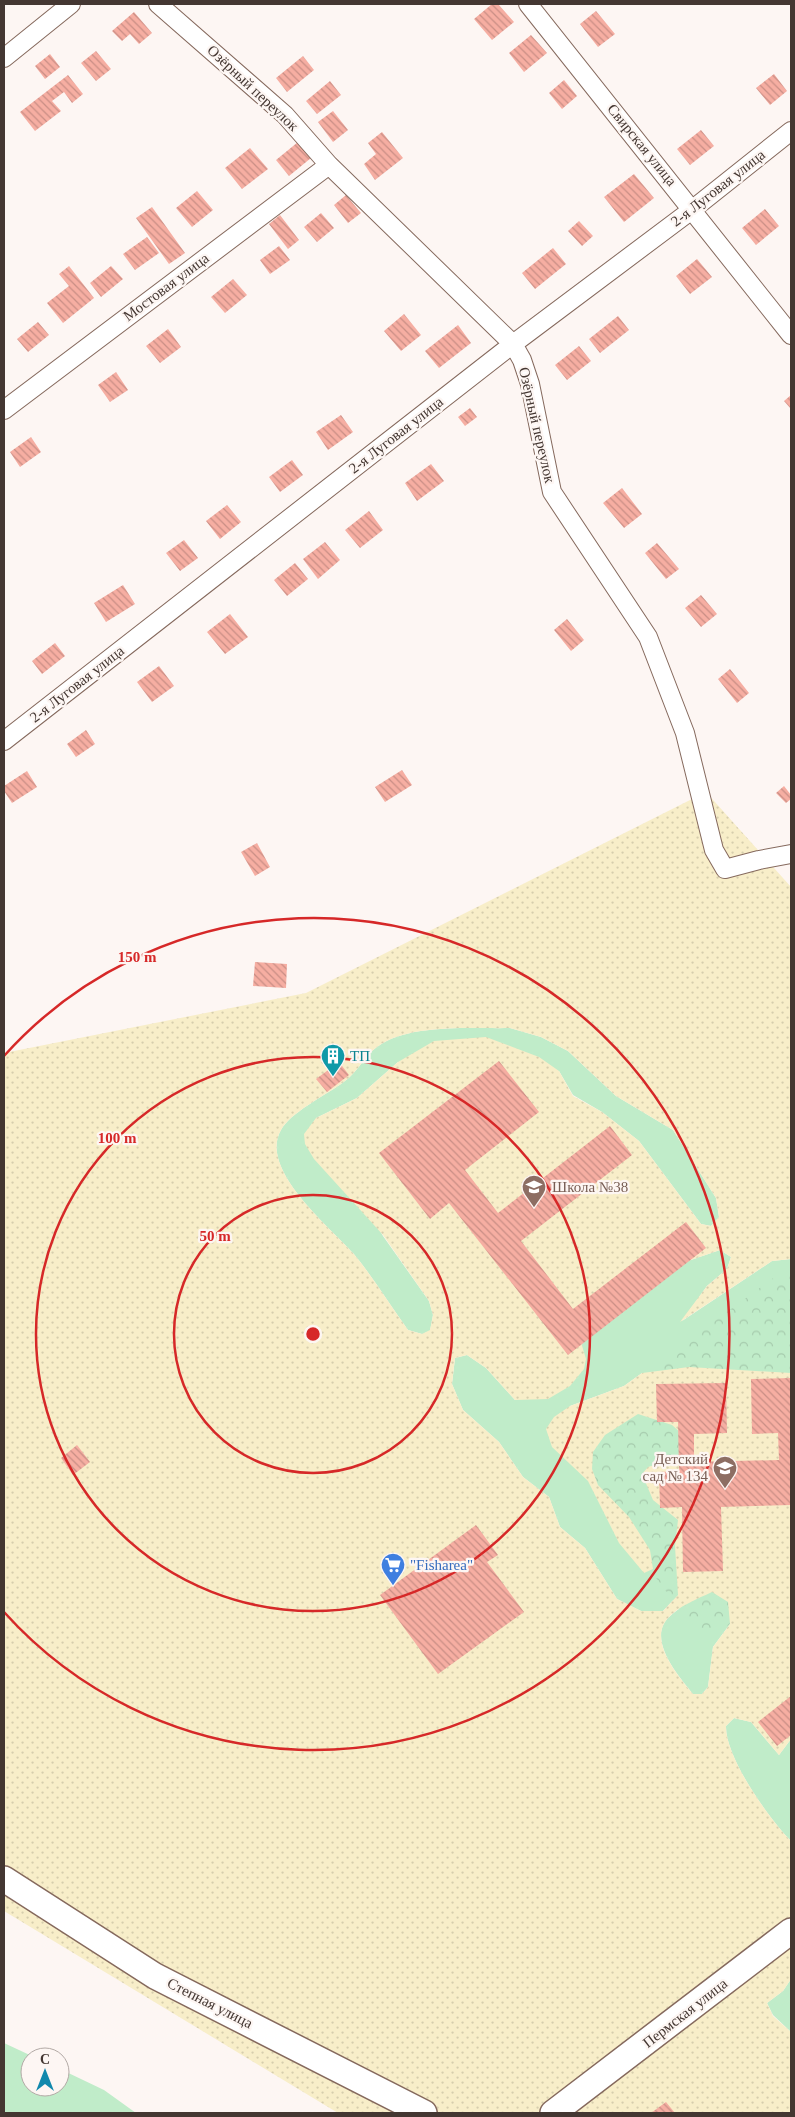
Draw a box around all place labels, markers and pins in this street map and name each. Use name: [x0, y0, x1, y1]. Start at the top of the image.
building icon: ТП: [320, 1043, 346, 1077]
place label: ТП: [350, 1048, 370, 1064]
school or university icon: Школа №38: [521, 1174, 547, 1208]
place label: Школа №38: [552, 1179, 628, 1195]
centre of rings: [304, 1325, 322, 1343]
place label: Детский сад № 134: [643, 1451, 708, 1484]
school or university icon: Детский сад № 134: [712, 1455, 738, 1489]
supermarket icon: "Fisharea": [380, 1552, 406, 1586]
place label: "Fisharea": [410, 1557, 473, 1573]

